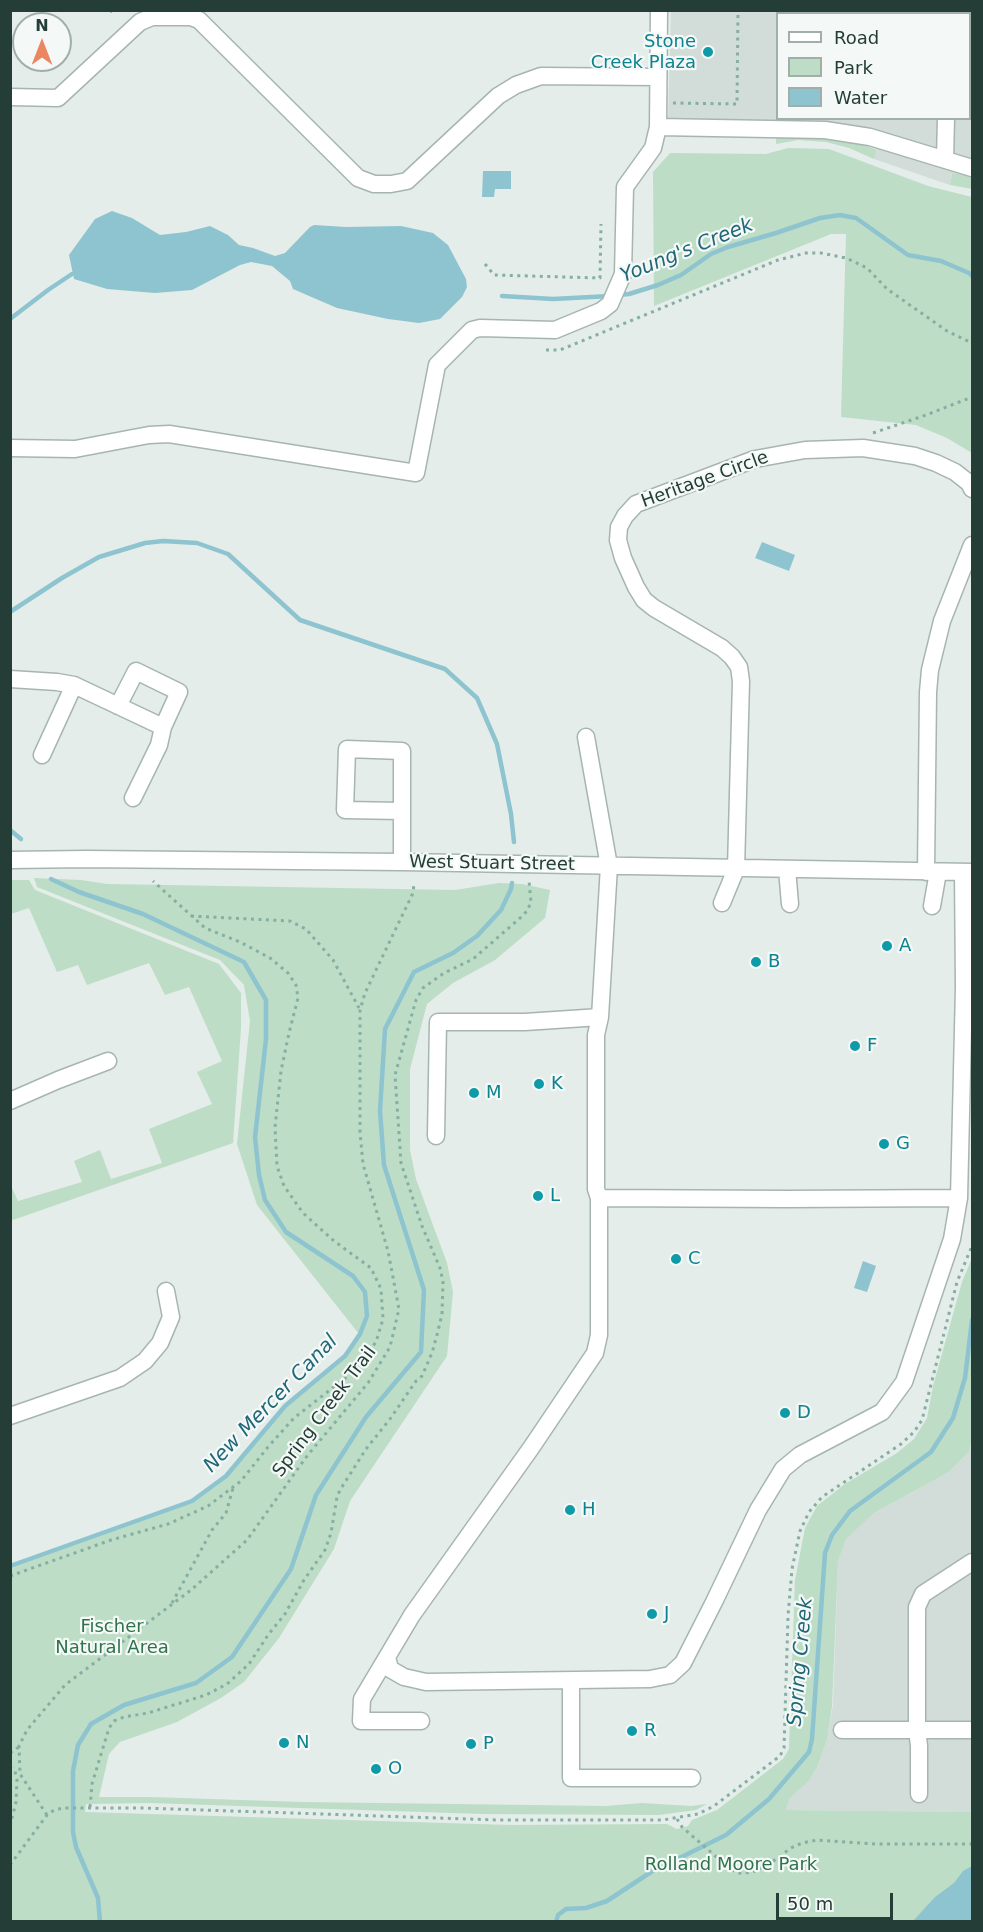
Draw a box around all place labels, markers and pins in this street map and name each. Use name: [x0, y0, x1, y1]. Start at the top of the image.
place label: Stone Creek Plaza: [591, 31, 696, 74]
marker: Stone Creek Plaza: [701, 45, 715, 59]
place label: A: [899, 935, 911, 957]
marker: A: [880, 939, 894, 953]
place label: B: [768, 951, 780, 973]
marker: B: [749, 955, 763, 969]
place label: F: [867, 1035, 877, 1057]
marker: F: [848, 1039, 862, 1053]
place label: K: [551, 1073, 563, 1095]
marker: K: [532, 1077, 546, 1091]
place label: M: [486, 1082, 502, 1104]
marker: M: [467, 1086, 481, 1100]
place label: G: [896, 1133, 910, 1155]
marker: G: [877, 1137, 891, 1151]
place label: L: [550, 1185, 560, 1207]
marker: L: [531, 1189, 545, 1203]
place label: C: [688, 1248, 701, 1270]
marker: C: [669, 1252, 683, 1266]
place label: D: [797, 1402, 811, 1424]
marker: D: [778, 1406, 792, 1420]
place label: H: [582, 1499, 596, 1521]
marker: H: [563, 1503, 577, 1517]
place label: J: [664, 1603, 669, 1625]
marker: J: [645, 1607, 659, 1621]
place label: R: [644, 1720, 657, 1742]
marker: R: [625, 1724, 639, 1738]
place label: N: [296, 1732, 309, 1754]
place label: P: [483, 1733, 494, 1755]
marker: N: [277, 1736, 291, 1750]
marker: P: [464, 1737, 478, 1751]
place label: O: [388, 1758, 402, 1780]
marker: O: [369, 1762, 383, 1776]

